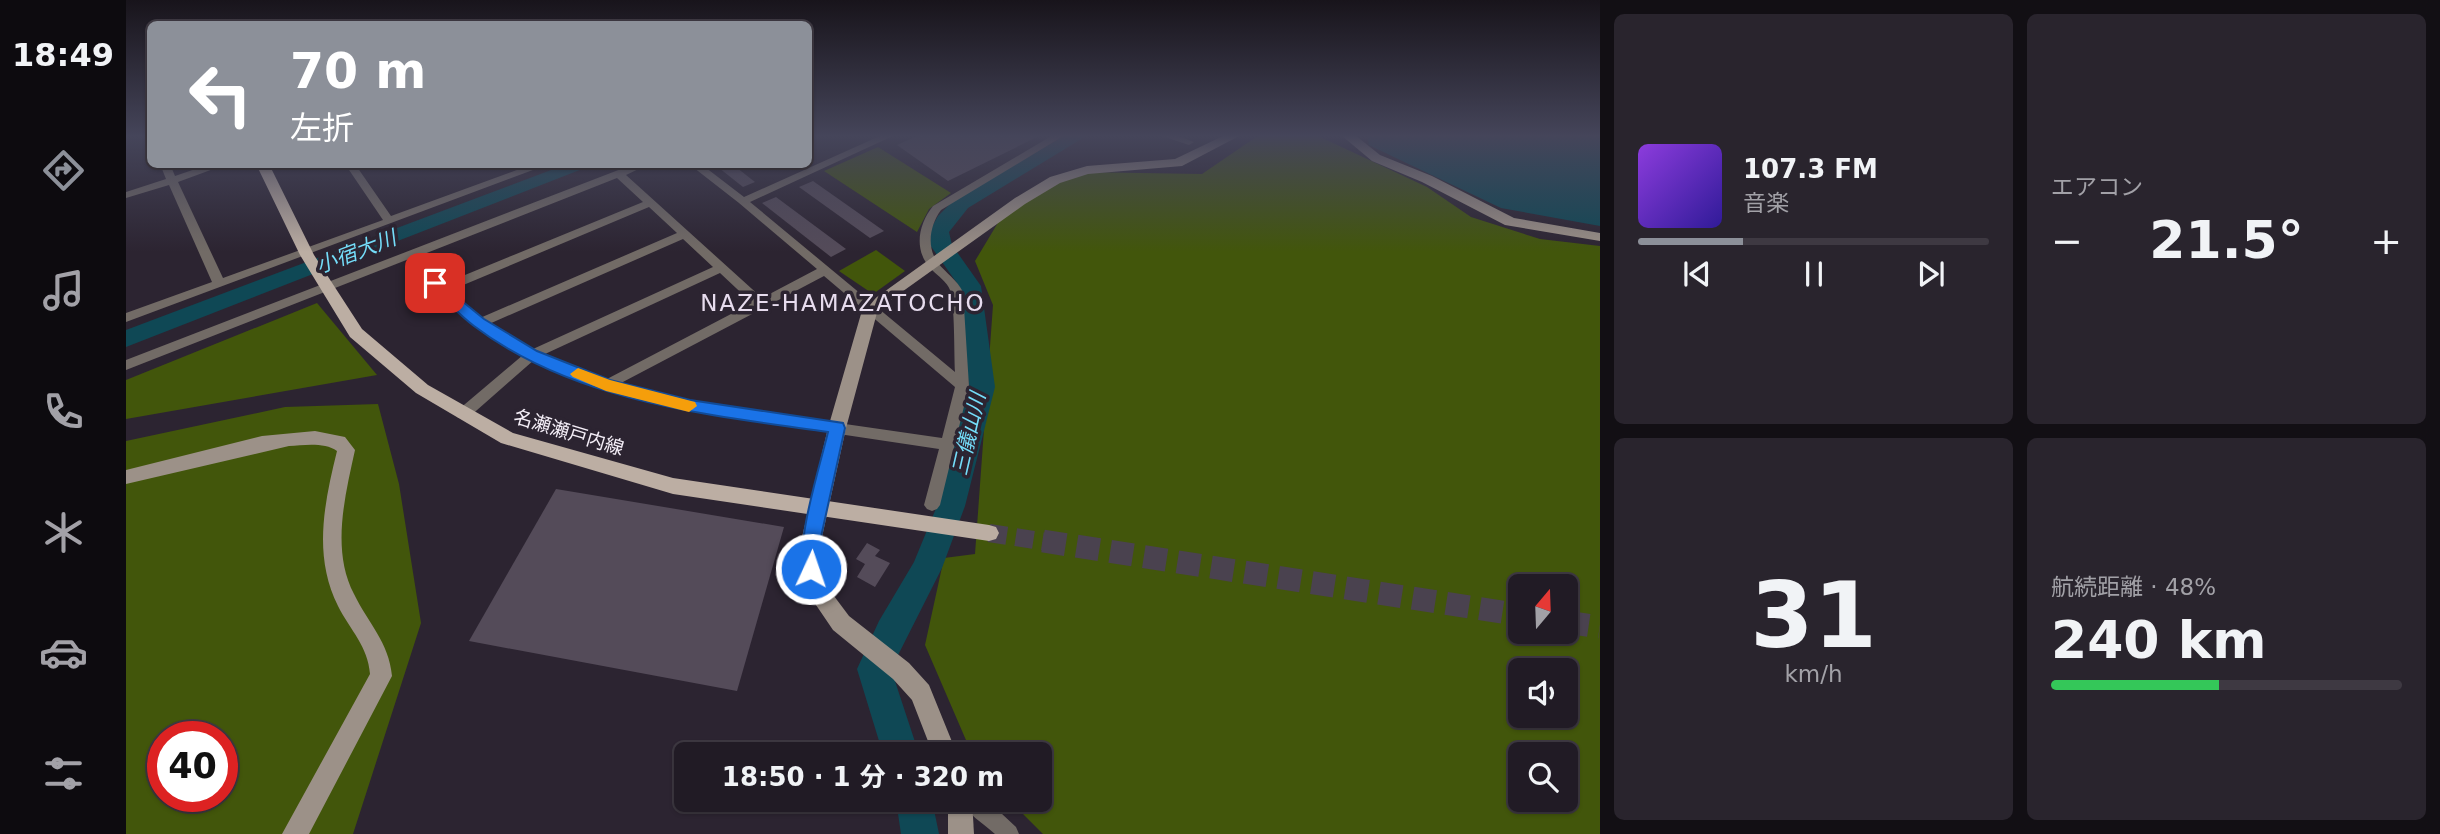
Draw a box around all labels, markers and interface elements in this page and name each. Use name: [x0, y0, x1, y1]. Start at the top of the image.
text: 18:49: [12, 36, 114, 74]
text: 70 m: [290, 43, 426, 100]
icon: left: [175, 49, 266, 140]
text: 左折: [290, 109, 354, 147]
icon: directions: [39, 146, 88, 195]
text: 107.3 FM: [1743, 154, 1878, 184]
text: エアコン: [2051, 174, 2143, 200]
text: 音楽: [1743, 190, 1789, 216]
text: 21.5°: [2149, 210, 2304, 270]
text: −: [2051, 219, 2083, 263]
text: +: [2370, 219, 2402, 263]
water label: 小宿大川: [312, 225, 401, 278]
pin: [405, 253, 465, 313]
icon: previous: [1678, 255, 1716, 293]
icon: pause: [1795, 255, 1833, 293]
icon: next: [1912, 255, 1950, 293]
icon: arrive: [416, 264, 454, 302]
icon: music: [39, 266, 88, 315]
district label: NAZE-HAMAZATOCHO: [700, 290, 986, 316]
icon: phone: [39, 387, 88, 436]
water label: 三儀山川: [948, 388, 991, 478]
street label: 名瀬瀬戸内線: [511, 405, 627, 459]
icon: climate: [39, 508, 88, 557]
position arrow: [774, 532, 848, 606]
text: 31: [1750, 563, 1877, 668]
north arrow: [1508, 574, 1578, 644]
map controls: [1508, 574, 1578, 812]
text: 航続距離 · 48%: [2051, 574, 2216, 600]
text: 240 km: [2051, 610, 2266, 670]
icon: car: [39, 628, 88, 677]
button: sound: [1508, 658, 1578, 728]
text: km/h: [1784, 661, 1843, 687]
speed limit sign: 40: [147, 721, 238, 812]
button: search: [1508, 742, 1578, 812]
icon: filters: [39, 749, 88, 798]
text: 18:50 · 1 分 · 320 m: [722, 762, 1004, 792]

